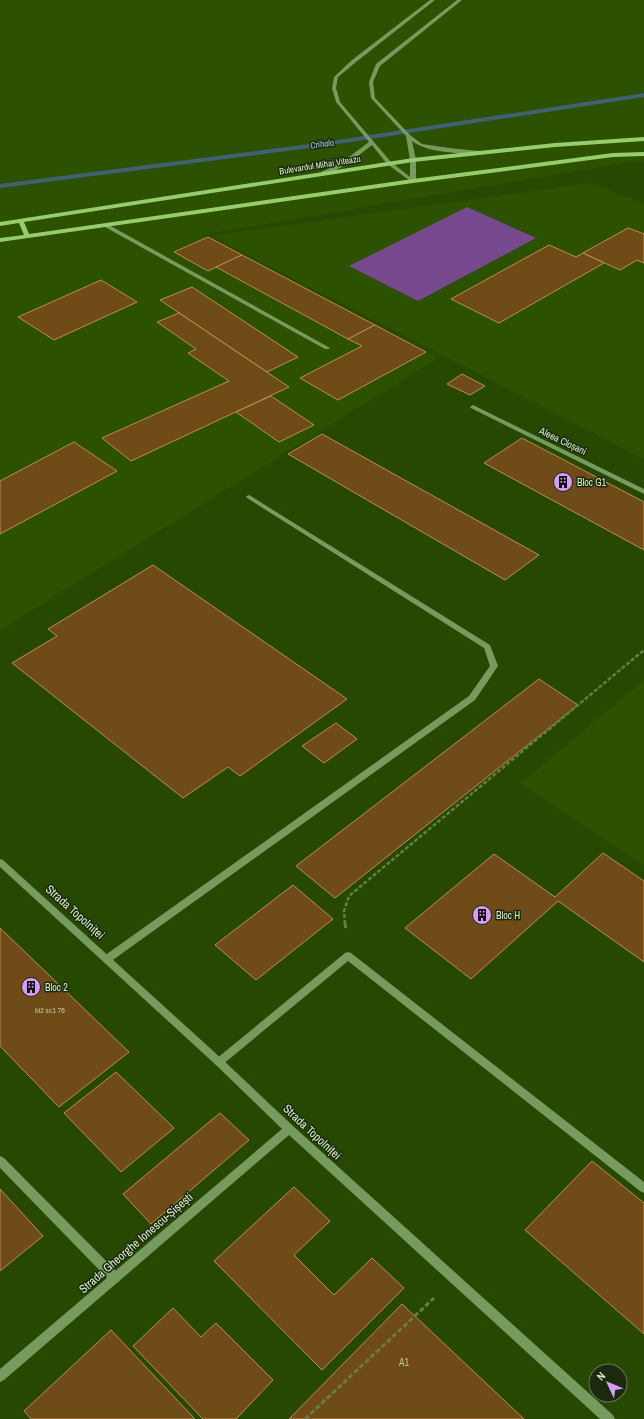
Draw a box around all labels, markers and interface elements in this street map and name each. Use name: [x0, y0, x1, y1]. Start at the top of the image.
water label: Crihala: [309, 136, 335, 152]
street label: Bulevardul Mihai Viteazu: [278, 153, 362, 177]
street label: Aleea Cloșani: [536, 424, 589, 458]
building icon: Bloc G1: [552, 471, 574, 493]
place label: Bloc G1: [577, 476, 607, 489]
street label: Strada Topolniței: [42, 881, 108, 943]
building icon: Bloc H: [471, 904, 493, 926]
place label: Bloc H: [496, 909, 520, 922]
building icon: Bloc 2: [20, 976, 42, 998]
place label: Bloc 2: [45, 981, 68, 994]
house number: bl2 sc1 76: [35, 1005, 65, 1015]
street label: Strada Topolniței: [279, 1101, 345, 1163]
street label: Strada Gheorghe Ionescu-Șișești: [76, 1189, 196, 1297]
house number: A1: [398, 1356, 409, 1369]
north arrow: [588, 1363, 628, 1403]
text: N: [594, 1369, 608, 1383]

